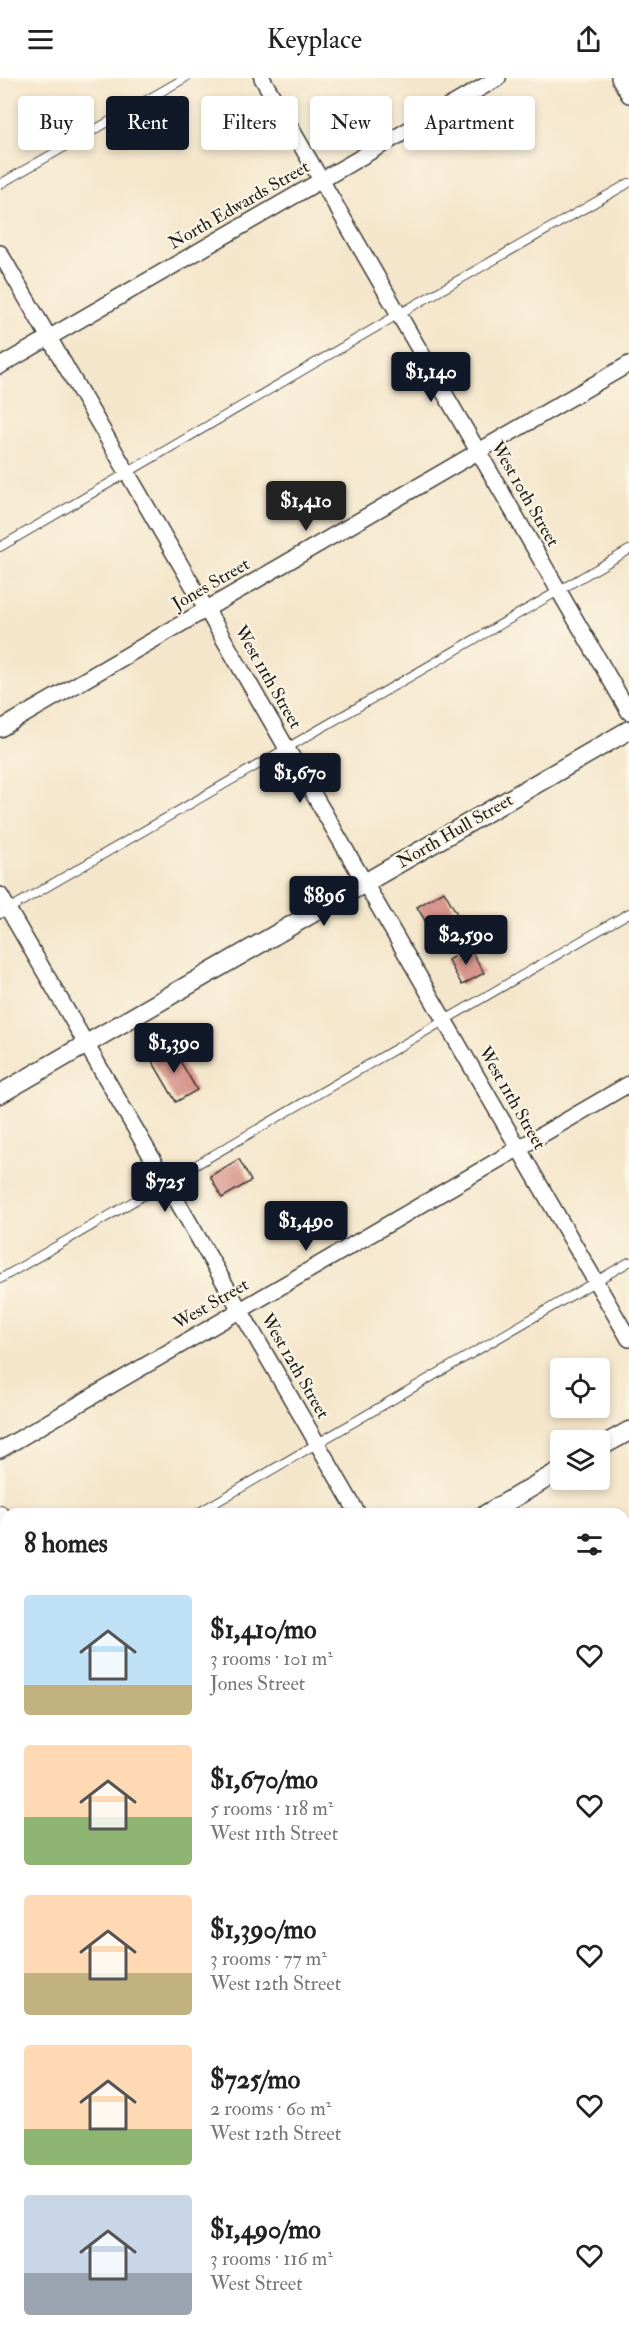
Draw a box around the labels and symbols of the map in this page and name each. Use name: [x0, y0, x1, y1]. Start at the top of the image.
street label: North Edwards Street: [164, 155, 314, 255]
pin: $1,140: [382, 352, 480, 403]
street label: West 10th Street: [485, 436, 565, 551]
pin: $1,410: [257, 481, 355, 532]
street label: Jones Street: [167, 553, 254, 616]
street label: West 11th Street: [229, 620, 307, 733]
pin: $1,670: [251, 753, 349, 804]
street label: North Hull Street: [393, 788, 517, 874]
pin: $896: [288, 876, 360, 927]
pin: $2,590: [417, 915, 515, 966]
pin: $1,390: [125, 1023, 223, 1074]
street label: West 11th Street: [473, 1041, 551, 1154]
pin: $725: [129, 1162, 201, 1213]
pin: $1,490: [257, 1201, 355, 1252]
street label: West Street: [168, 1273, 253, 1335]
street label: West 12th Street: [255, 1308, 335, 1423]

